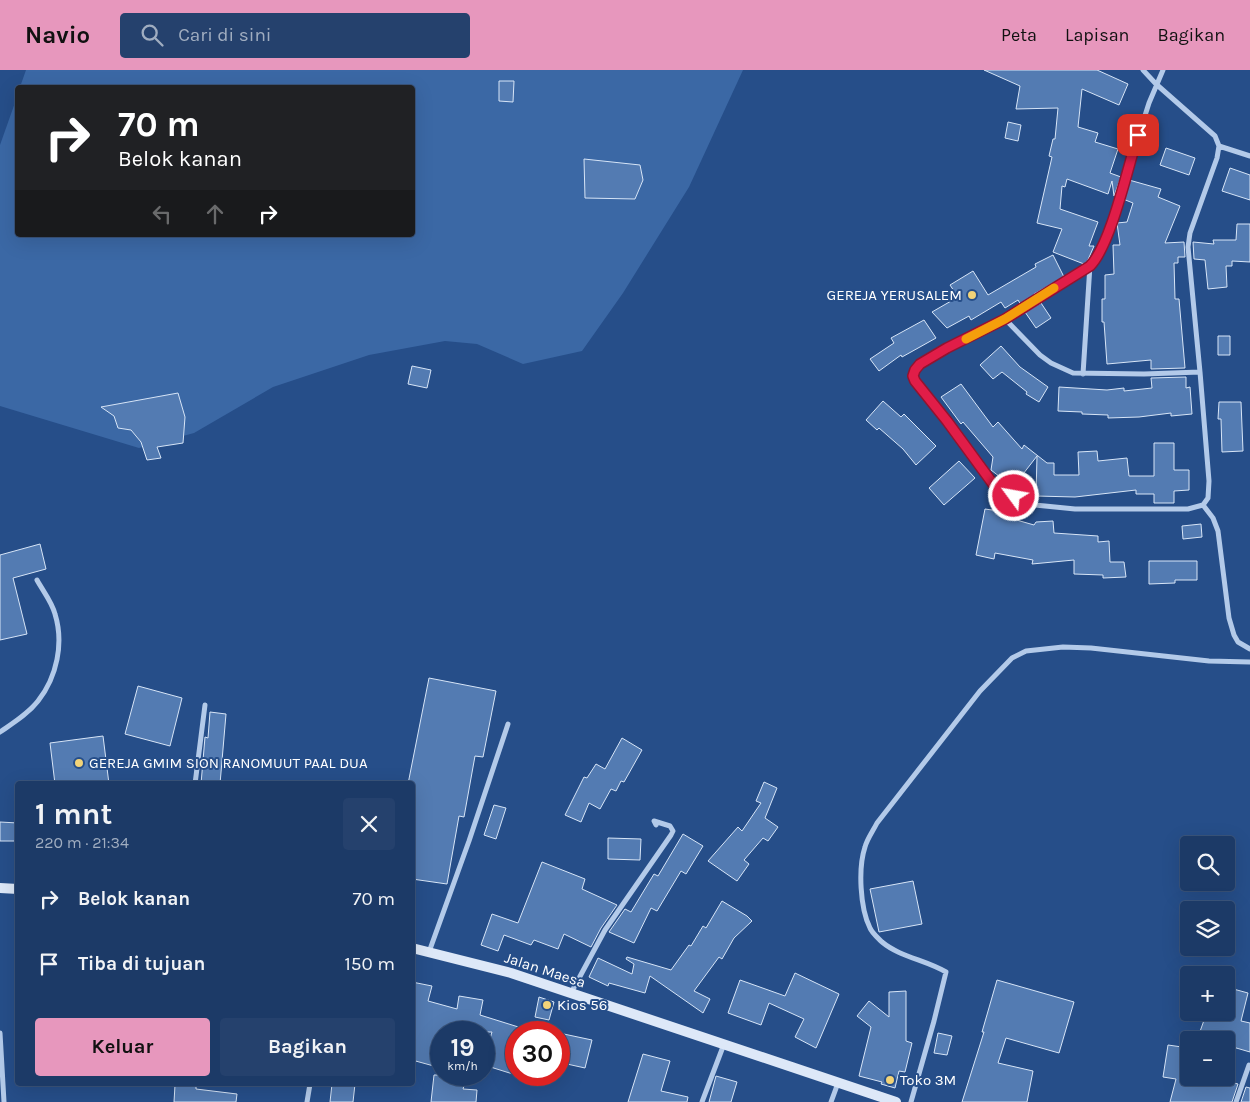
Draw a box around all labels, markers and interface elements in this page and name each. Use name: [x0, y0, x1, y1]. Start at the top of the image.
search box: [120, 13, 470, 58]
text: Navio: [25, 21, 90, 49]
icon: search: [138, 21, 166, 49]
text: Cari di sini: [178, 24, 272, 46]
text: Peta: [1001, 24, 1037, 46]
text: Lapisan: [1065, 24, 1129, 46]
text: Bagikan: [1157, 24, 1225, 46]
text: 70 m: [118, 104, 200, 145]
icon: right: [35, 105, 100, 170]
pin: [1117, 114, 1159, 156]
icon: arrive: [1124, 121, 1152, 149]
text: Belok kanan: [118, 146, 242, 172]
icon: left: [148, 200, 176, 228]
icon: ahead: [201, 200, 229, 228]
icon: right: [254, 200, 282, 228]
place label: GEREJA YERUSALEM: [827, 286, 962, 304]
marker: GEREJA YERUSALEM: [966, 289, 978, 301]
position arrow: [987, 469, 1039, 521]
place label: GEREJA GMIM SION RANOMUUT PAAL DUA: [89, 754, 368, 772]
marker: GEREJA GMIM SION RANOMUUT PAAL DUA: [73, 757, 85, 769]
text: 1 mnt: [35, 796, 112, 832]
button: close: [343, 798, 395, 850]
text: 220 m · 21:34: [35, 833, 129, 852]
map controls: [1180, 836, 1235, 1086]
button: search: [1180, 836, 1235, 891]
icon: right: [35, 885, 63, 913]
text: Belok kanan: [78, 888, 190, 910]
text: 70 m: [353, 888, 395, 910]
button: layers: [1180, 901, 1235, 956]
street label: Jalan Maesa: [502, 948, 588, 992]
icon: arrive: [35, 950, 63, 978]
text: Tiba di tujuan: [78, 953, 205, 975]
text: 150 m: [344, 953, 395, 975]
button: +: [1180, 966, 1235, 1021]
place label: Kios 56: [557, 996, 607, 1014]
marker: Kios 56: [541, 999, 553, 1011]
button: Keluar: [35, 1018, 210, 1076]
button: Bagikan: [220, 1018, 395, 1076]
speed limit sign: 30: [505, 1021, 570, 1086]
button: −: [1180, 1031, 1235, 1086]
text: 19: [450, 1033, 475, 1062]
text: km/h: [447, 1059, 478, 1073]
place label: Toko 3M: [900, 1071, 956, 1089]
marker: Toko 3M: [884, 1074, 896, 1086]

